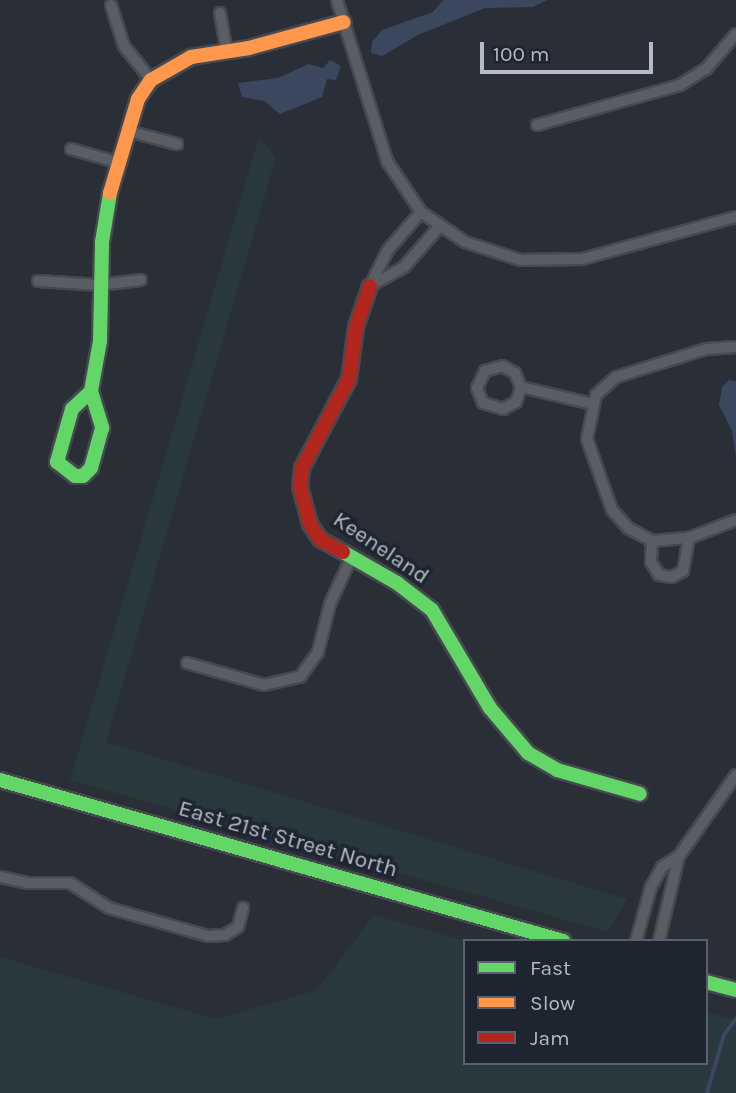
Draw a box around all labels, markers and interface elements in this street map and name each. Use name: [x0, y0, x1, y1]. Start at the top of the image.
scale bar: [484, 28, 657, 72]
text: 100 m: [493, 42, 550, 66]
street label: Keeneland: [328, 506, 434, 590]
street label: East 21st Street North: [175, 794, 401, 884]
legend: [463, 939, 708, 1065]
text: Fast: [530, 956, 571, 980]
text: Slow: [530, 991, 575, 1015]
text: Jam: [530, 1026, 570, 1050]

